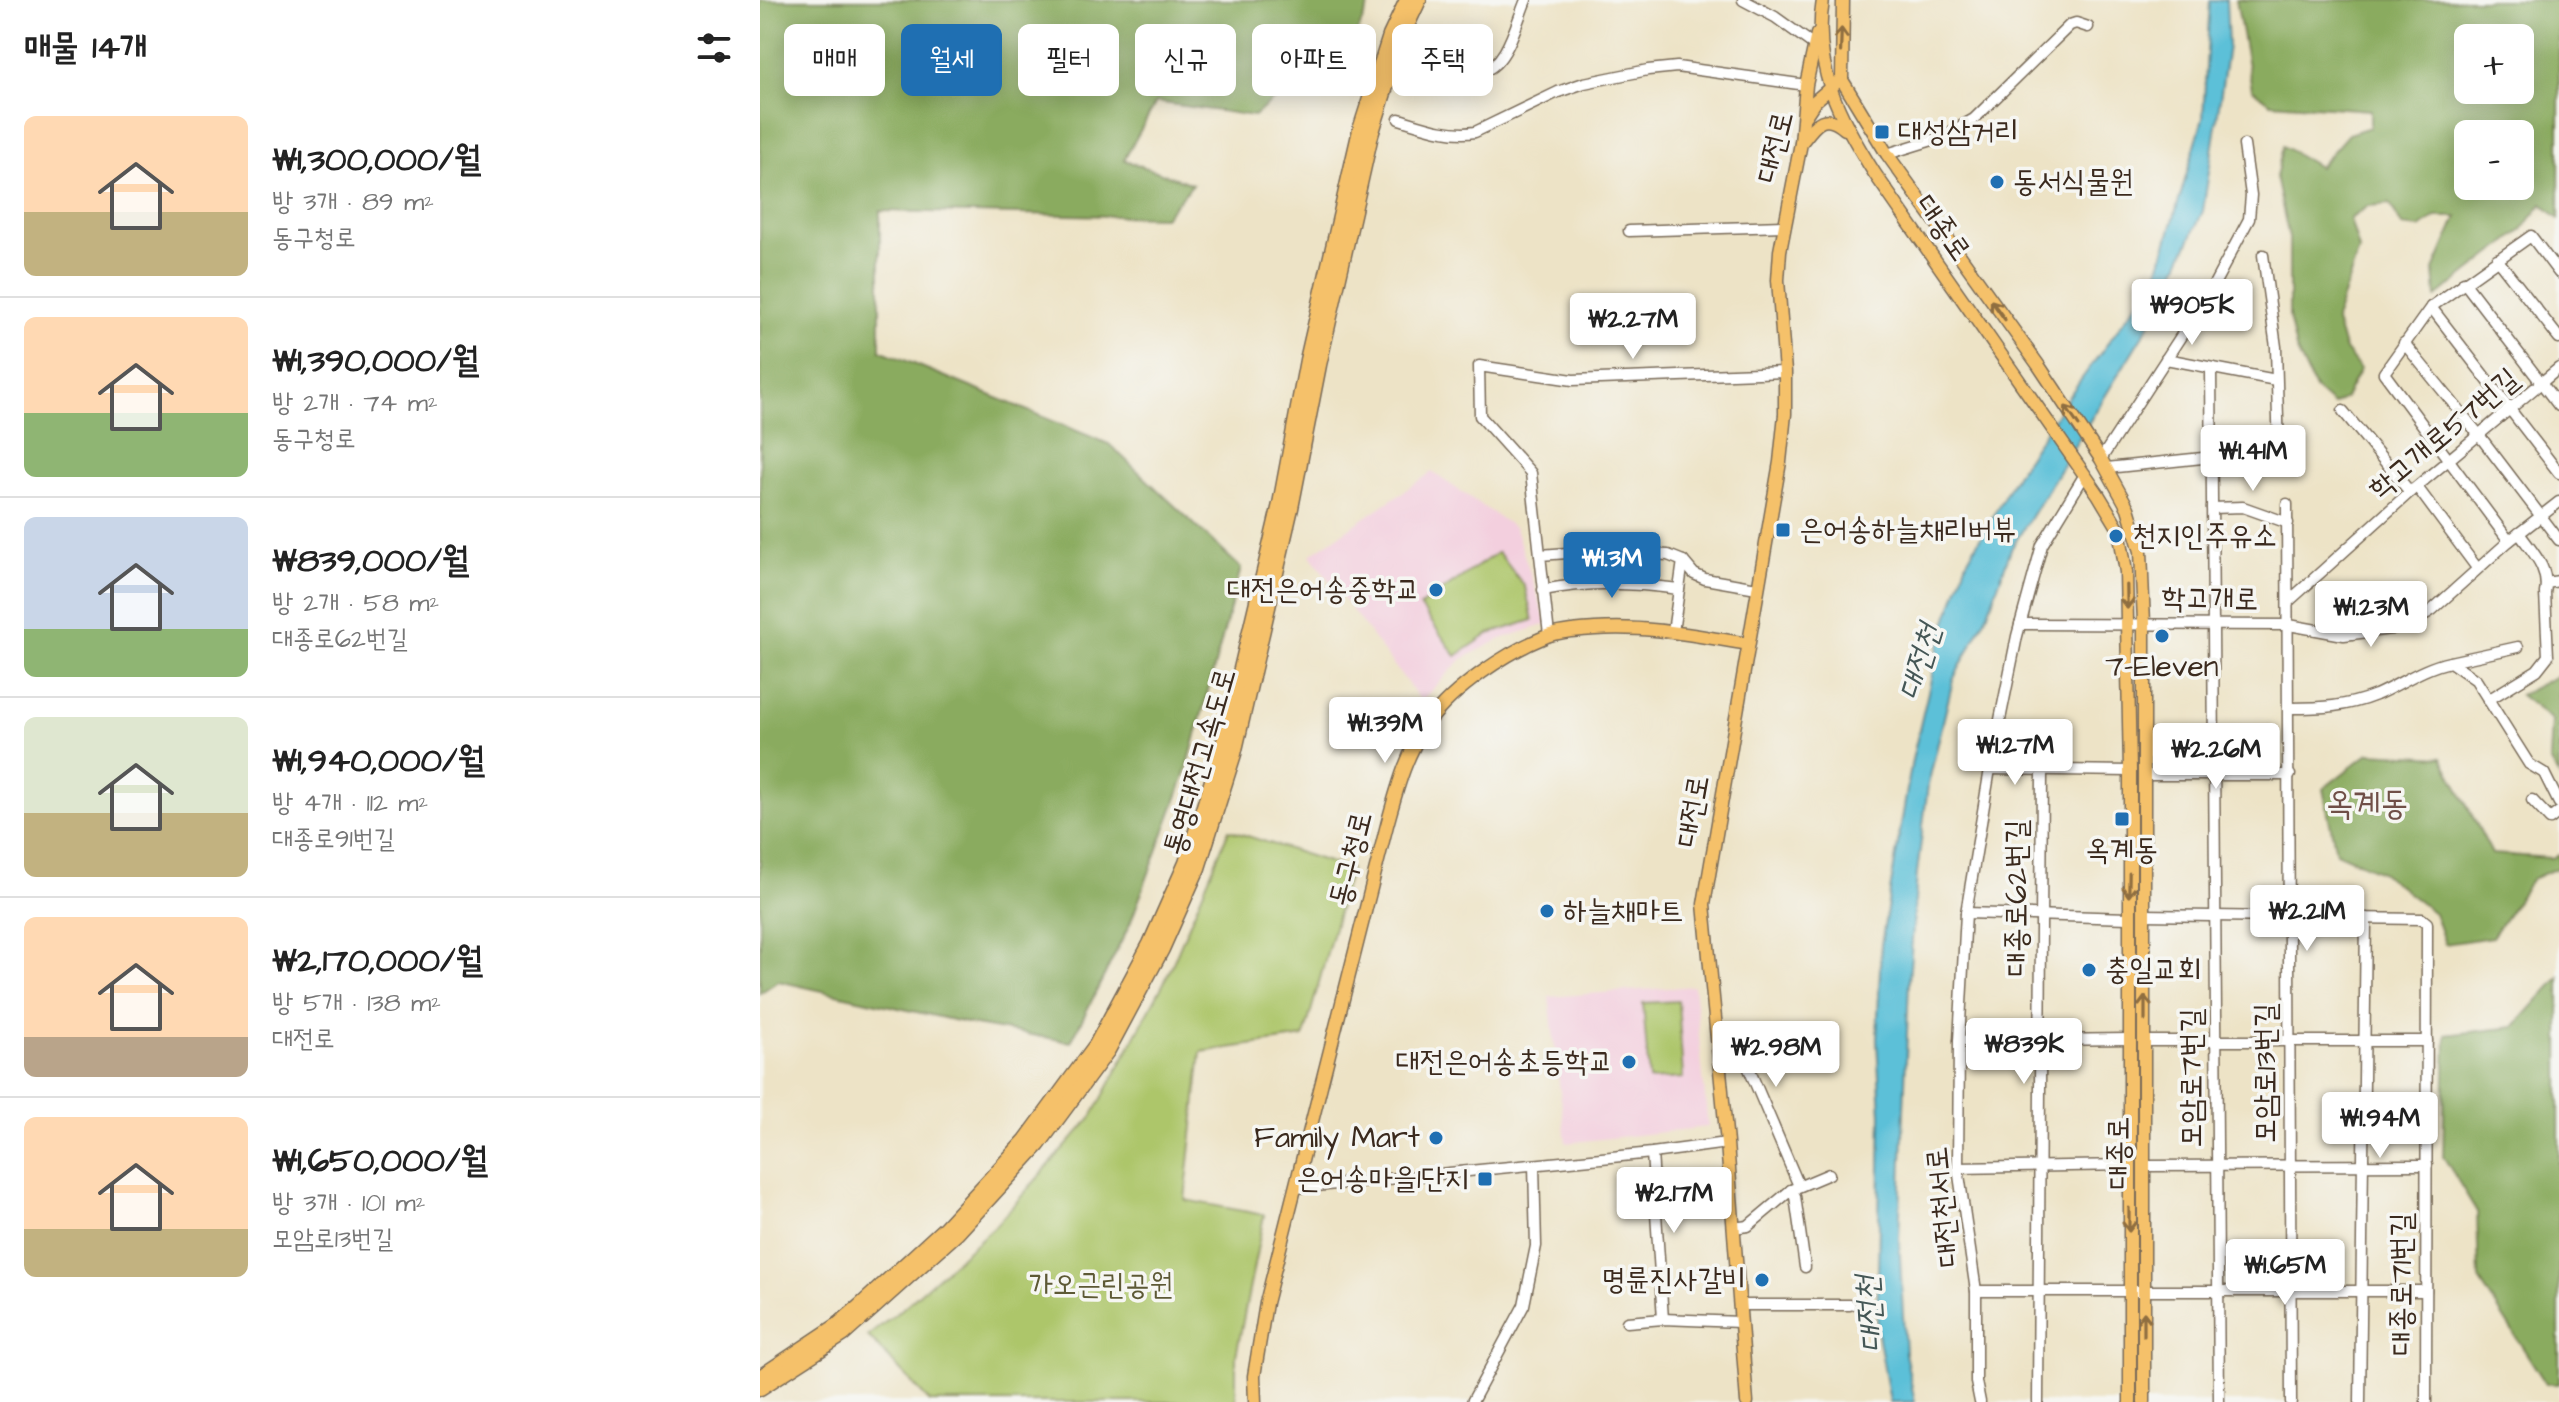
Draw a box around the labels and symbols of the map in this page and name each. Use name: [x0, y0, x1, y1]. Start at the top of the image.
one-way arrow: [1834, 27, 1849, 54]
street label: 대전로: [1746, 107, 1804, 187]
place label: 대성삼거리: [1898, 111, 2019, 153]
marker: 대성삼거리: [1873, 123, 1891, 141]
place label: 동서식물원: [2013, 161, 2134, 203]
marker: 동서식물원: [1988, 173, 2006, 191]
street label: 대종로: [1905, 186, 1981, 270]
pin: ₩905K: [2136, 279, 2248, 347]
pin: ₩2.27M: [1568, 293, 1698, 361]
one-way arrow: [1990, 299, 2006, 321]
street label: 학고개로57번길: [2360, 359, 2528, 509]
one-way arrow: [2064, 405, 2080, 428]
pin: ₩1.41M: [2188, 425, 2318, 493]
place label: 은어송하늘채리버뷰: [1799, 509, 2016, 551]
place label: 천지인주유소: [2132, 515, 2277, 557]
marker: 은어송하늘채리버뷰: [1774, 521, 1792, 539]
marker: 천지인주유소: [2107, 527, 2125, 545]
pin: ₩1.3M: [1556, 532, 1668, 600]
place label: 대전은어송중학교: [1227, 569, 1420, 611]
street label: 학고개로: [2161, 577, 2259, 621]
marker: 대전은어송중학교: [1427, 581, 1445, 599]
pin: ₩1.23M: [2306, 581, 2436, 649]
one-way arrow: [2119, 583, 2134, 610]
water label: 대전천: [1887, 615, 1954, 706]
marker: 7-Eleven: [2153, 627, 2171, 645]
place label: 7-Eleven: [2105, 646, 2219, 688]
street label: 통영대전고속도로: [1153, 663, 1247, 861]
pin: ₩1.39M: [1320, 697, 1450, 765]
pin: ₩1.27M: [1950, 719, 2080, 787]
pin: ₩2.26M: [2151, 723, 2281, 791]
street label: 대전로: [1666, 772, 1720, 850]
district label: 옥계동: [2326, 780, 2408, 828]
street label: 동구청로: [1319, 807, 1383, 911]
marker: 옥계동: [2113, 810, 2131, 828]
street label: 대종로62번길: [1996, 820, 2038, 976]
place label: 옥계동: [2086, 829, 2158, 871]
one-way arrow: [2121, 871, 2137, 898]
pin: ₩2.21M: [2242, 885, 2372, 953]
place label: 하늘채마트: [1563, 890, 1684, 932]
marker: 하늘채마트: [1538, 902, 1556, 920]
place label: 충일교회: [2105, 949, 2202, 991]
marker: 충일교회: [2080, 961, 2098, 979]
one-way arrow: [2137, 995, 2153, 1022]
street label: 모암로13번길: [2245, 1003, 2287, 1143]
street label: 모암로7번길: [2171, 1008, 2213, 1148]
pin: ₩839K: [1968, 1018, 2080, 1086]
pin: ₩2.98M: [1711, 1021, 1841, 1089]
place label: 대전은어송초등학교: [1396, 1041, 1613, 1083]
marker: 대전은어송초등학교: [1620, 1053, 1638, 1071]
pin: ₩1.94M: [2315, 1092, 2445, 1160]
place label: Family Mart: [1254, 1117, 1420, 1160]
street label: 대종로: [2098, 1117, 2140, 1189]
marker: Family Mart: [1427, 1129, 1445, 1147]
street label: 대전천서로: [1916, 1145, 1970, 1269]
place label: 은어송마을1단지: [1296, 1158, 1469, 1200]
pin: ₩2.17M: [1609, 1167, 1739, 1235]
marker: 은어송마을1단지: [1476, 1170, 1494, 1188]
one-way arrow: [2121, 1206, 2137, 1233]
street label: 대종로71번길: [2381, 1213, 2423, 1356]
pin: ₩1.65M: [2220, 1239, 2350, 1307]
place label: 명륜진사갈비: [1601, 1259, 1746, 1301]
park label: 가오근린공원: [1029, 1264, 1173, 1306]
marker: 명륜진사갈비: [1753, 1271, 1771, 1289]
water label: 대전천: [1845, 1271, 1895, 1354]
one-way arrow: [2136, 1311, 2152, 1338]

